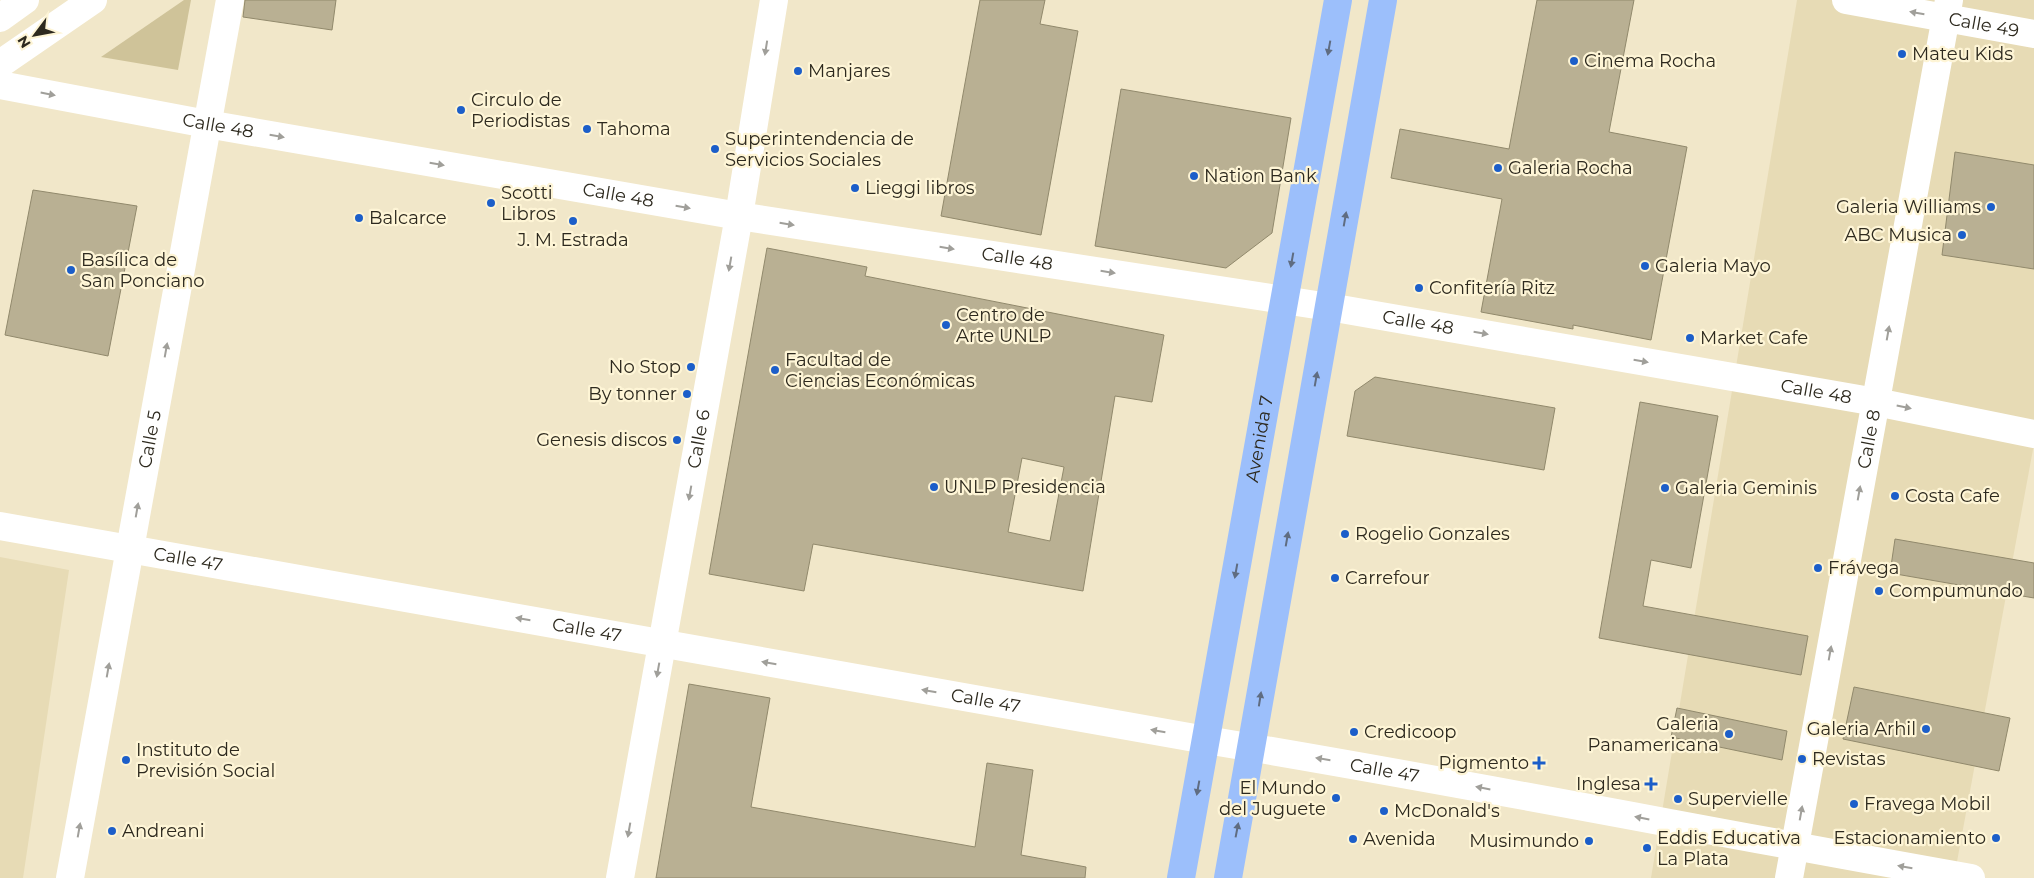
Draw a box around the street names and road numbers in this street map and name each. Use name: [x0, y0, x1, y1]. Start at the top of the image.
street label: Calle 49: [1947, 8, 2021, 42]
street label: Calle 48: [181, 109, 256, 143]
street label: Calle 48: [581, 178, 656, 212]
street label: Calle 48: [980, 243, 1054, 275]
street label: Calle 48: [1381, 305, 1456, 339]
street label: Calle 48: [1779, 375, 1854, 409]
street label: Avenida 7: [1241, 394, 1278, 484]
street label: Calle 5: [134, 408, 166, 470]
street label: Calle 6: [683, 408, 715, 470]
street label: Calle 8: [1853, 408, 1885, 471]
street label: Calle 47: [152, 542, 225, 576]
street label: Calle 47: [550, 613, 623, 647]
street label: Calle 47: [949, 684, 1022, 718]
street label: Calle 47: [1348, 754, 1421, 788]

